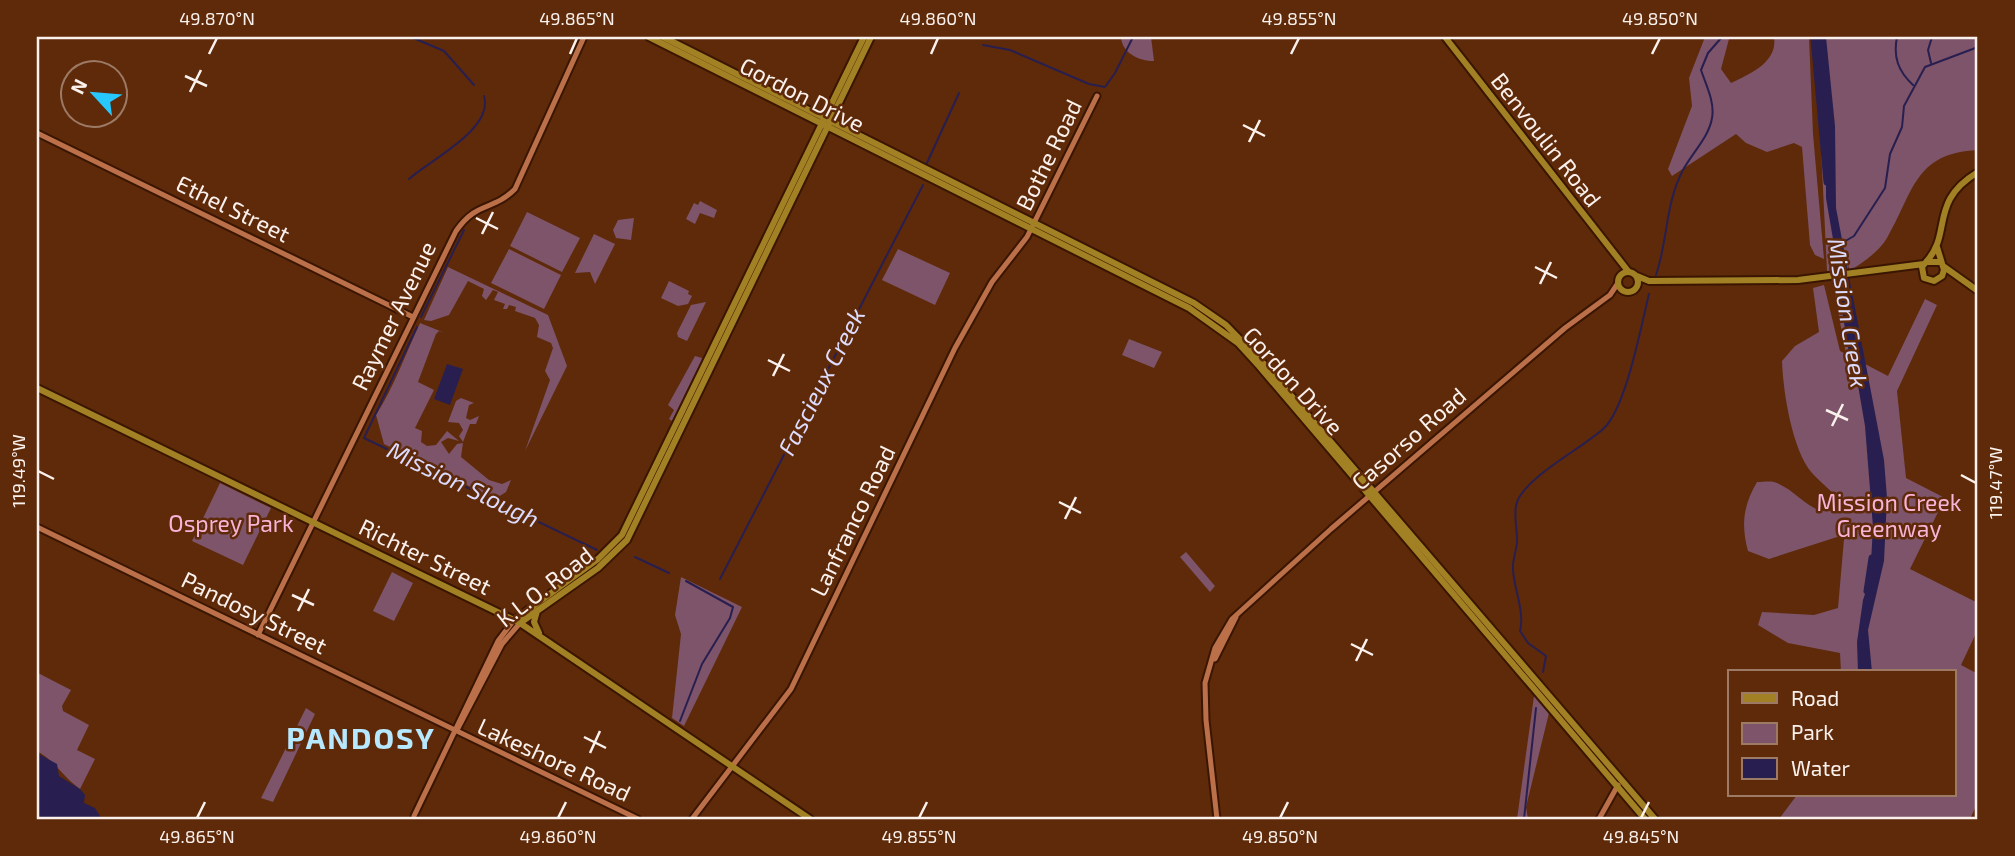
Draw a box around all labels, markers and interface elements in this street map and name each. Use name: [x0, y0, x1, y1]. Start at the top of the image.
text: 49.870°N: [179, 7, 255, 29]
text: 49.865°N: [539, 7, 615, 29]
text: 49.860°N: [900, 7, 976, 29]
text: 49.855°N: [1262, 7, 1336, 29]
text: 49.850°N: [1622, 7, 1698, 29]
street label: Gordon Drive: [736, 51, 869, 137]
north arrow: [60, 60, 130, 130]
street label: Benvoulin Road: [1486, 67, 1608, 212]
text: N: [65, 75, 92, 98]
street label: Bothe Road: [1009, 95, 1087, 215]
street label: Ethel Street: [172, 169, 295, 248]
water label: Mission Creek: [1822, 236, 1875, 390]
street label: Raymer Avenue: [345, 237, 441, 394]
water label: Fascieux Creek: [771, 303, 870, 460]
street label: Gordon Drive: [1238, 320, 1350, 440]
street label: Casorso Road: [1345, 381, 1471, 496]
text: 119.49°W: [7, 434, 29, 508]
water label: Mission Slough: [383, 434, 544, 533]
street label: Lanfranco Road: [804, 441, 901, 600]
text: 119.47°W: [1984, 447, 2006, 519]
park label: Mission Creek Greenway: [1817, 488, 1962, 542]
park label: Osprey Park: [168, 509, 294, 537]
street label: Richter Street: [355, 512, 496, 600]
street label: K.L.O. Road: [491, 540, 598, 633]
street label: Pandosy Street: [177, 565, 332, 659]
legend: [1728, 670, 1955, 796]
text: Road: [1791, 685, 1839, 710]
street label: Lakeshore Road: [473, 711, 635, 807]
district label: PANDOSY: [286, 719, 436, 755]
text: Park: [1791, 719, 1834, 744]
text: Water: [1791, 755, 1850, 780]
text: 49.865°N: [159, 825, 235, 847]
text: 49.860°N: [520, 825, 596, 847]
text: 49.855°N: [882, 825, 956, 847]
text: 49.850°N: [1242, 825, 1318, 847]
text: 49.845°N: [1603, 825, 1679, 847]

